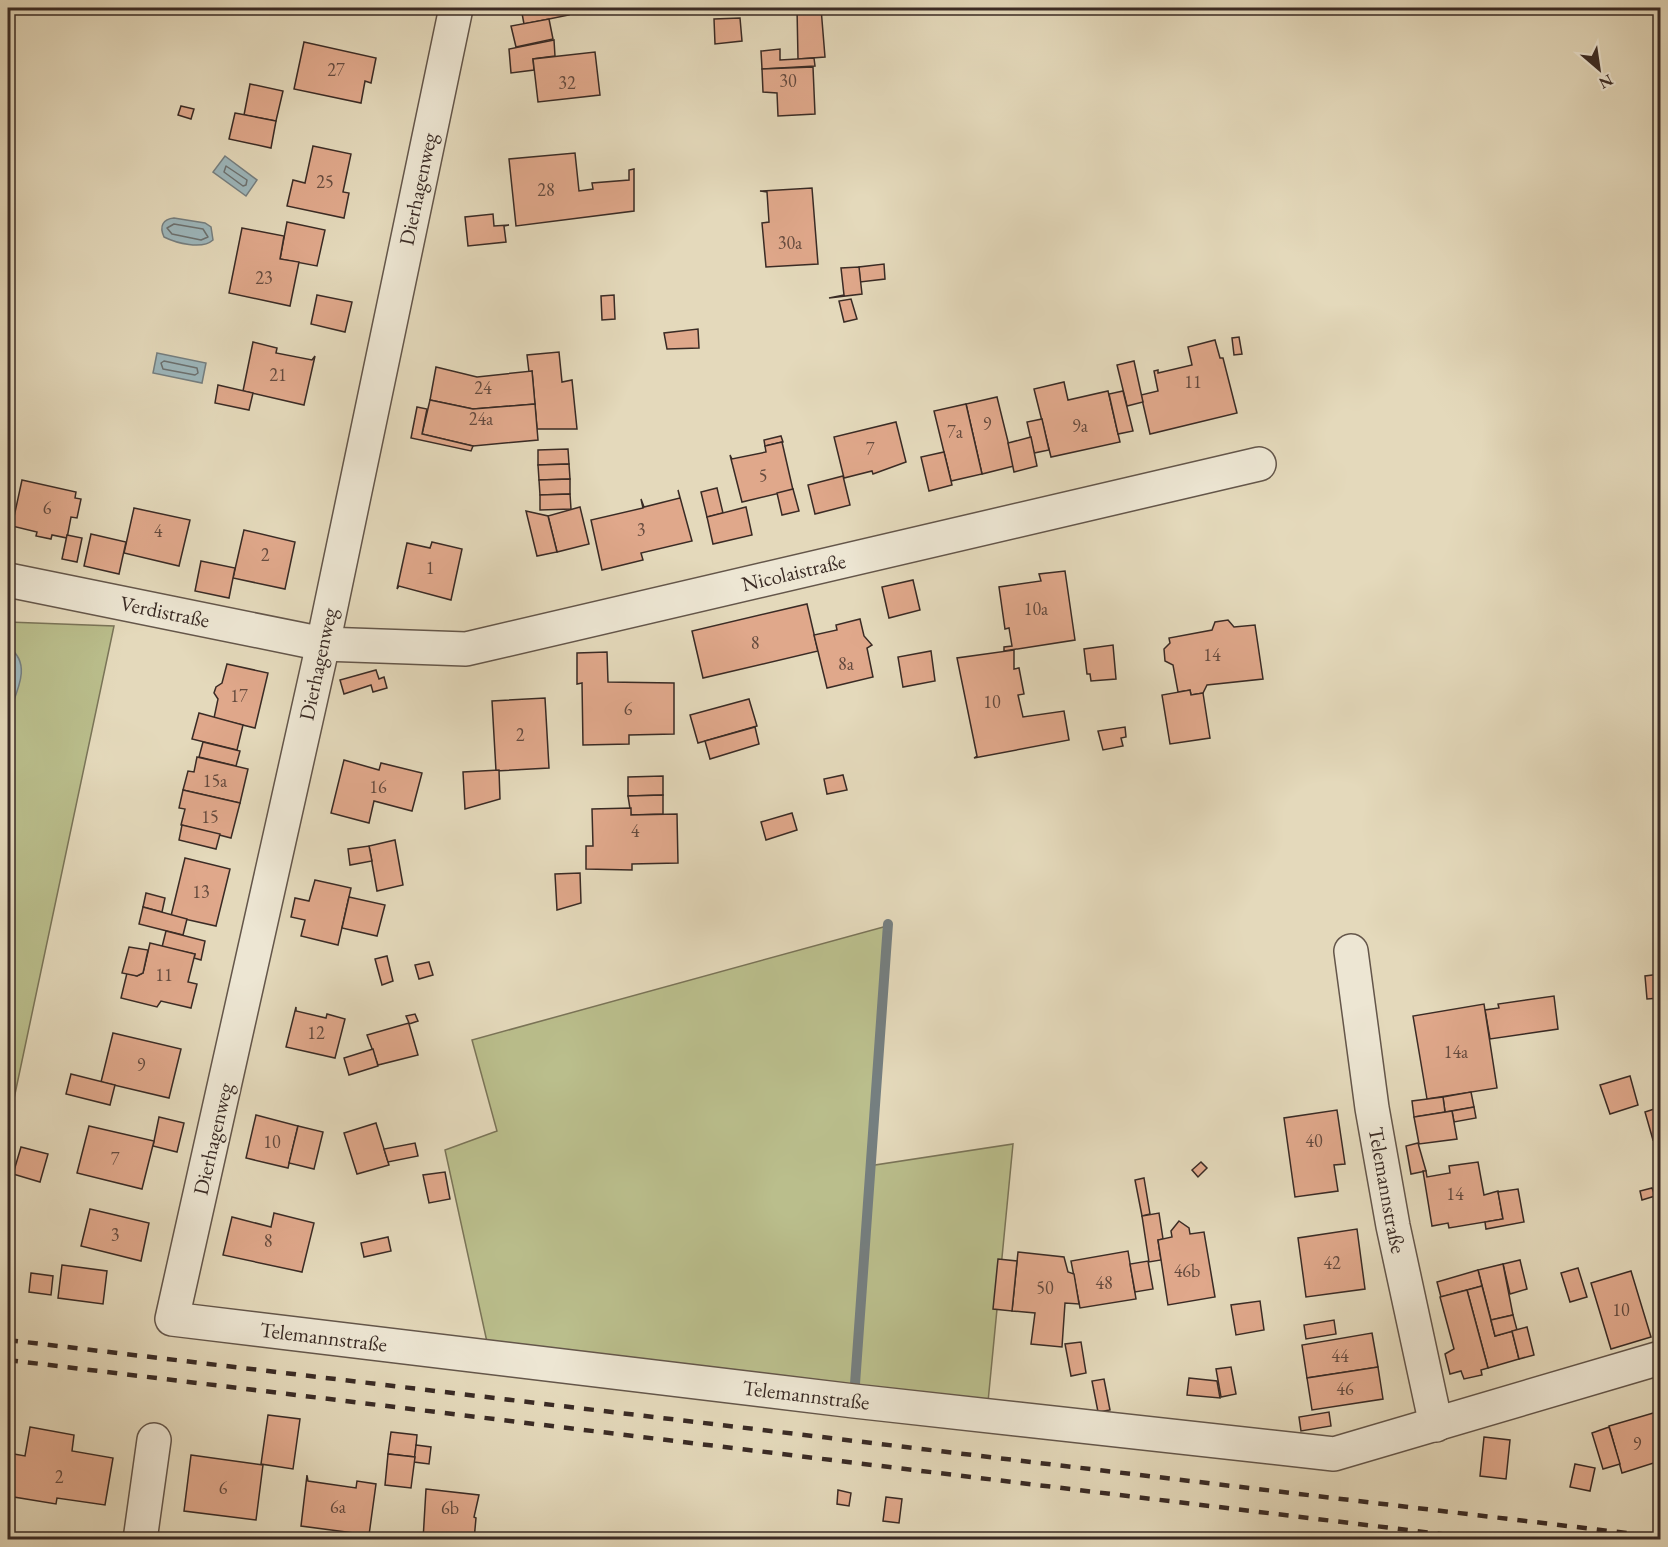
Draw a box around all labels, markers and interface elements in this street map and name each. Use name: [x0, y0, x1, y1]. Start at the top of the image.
north arrow: [1569, 39, 1629, 99]
house number: 27: [327, 58, 345, 81]
house number: 30: [779, 69, 797, 92]
text: N: [1595, 69, 1617, 94]
house number: 32: [558, 71, 576, 94]
street label: Dierhagenweg: [392, 129, 443, 248]
house number: 25: [316, 170, 334, 193]
house number: 28: [537, 178, 555, 201]
house number: 30a: [778, 231, 803, 254]
house number: 23: [255, 266, 273, 289]
house number: 21: [269, 363, 287, 386]
house number: 11: [1184, 370, 1202, 393]
house number: 24: [474, 376, 492, 399]
house number: 24a: [469, 407, 494, 430]
house number: 9: [983, 412, 992, 435]
house number: 9a: [1072, 414, 1089, 437]
house number: 7a: [947, 420, 964, 443]
house number: 7: [866, 437, 875, 460]
house number: 5: [759, 464, 767, 487]
house number: 6: [43, 496, 52, 519]
house number: 3: [637, 518, 645, 541]
house number: 4: [154, 519, 163, 542]
house number: 2: [261, 543, 270, 566]
street label: Nicolaistraße: [739, 547, 848, 597]
house number: 1: [426, 556, 434, 579]
street label: Verdistraße: [118, 589, 212, 634]
house number: 10a: [1024, 597, 1049, 620]
street label: Dierhagenweg: [292, 604, 343, 723]
house number: 8: [751, 631, 759, 654]
house number: 14: [1203, 643, 1221, 666]
house number: 8a: [838, 652, 855, 675]
house number: 17: [230, 684, 248, 707]
house number: 10: [983, 690, 1001, 713]
house number: 6: [624, 697, 633, 720]
house number: 2: [516, 723, 525, 746]
house number: 15a: [203, 769, 228, 792]
house number: 16: [369, 775, 387, 798]
house number: 15: [201, 805, 219, 828]
house number: 4: [631, 819, 640, 842]
house number: 13: [192, 880, 210, 903]
house number: 11: [155, 963, 173, 986]
house number: 12: [307, 1021, 325, 1044]
house number: 14a: [1444, 1040, 1469, 1063]
house number: 9: [137, 1053, 146, 1076]
street label: Dierhagenweg: [186, 1079, 239, 1198]
street label: Telemannstraße: [1363, 1125, 1413, 1256]
house number: 40: [1305, 1129, 1323, 1152]
house number: 10: [263, 1130, 281, 1153]
house number: 7: [111, 1147, 120, 1170]
house number: 14: [1446, 1182, 1464, 1205]
house number: 3: [111, 1223, 119, 1246]
house number: 8: [264, 1229, 272, 1252]
house number: 42: [1323, 1251, 1341, 1274]
house number: 46b: [1174, 1259, 1200, 1282]
house number: 48: [1095, 1271, 1113, 1294]
house number: 50: [1036, 1276, 1054, 1299]
house number: 10: [1612, 1298, 1630, 1321]
street label: Telemannstraße: [258, 1316, 389, 1358]
house number: 44: [1331, 1344, 1349, 1367]
street label: Telemannstraße: [741, 1374, 871, 1416]
house number: 46: [1336, 1377, 1354, 1400]
house number: 9: [1633, 1432, 1642, 1455]
house number: 2: [55, 1465, 64, 1488]
house number: 6: [219, 1476, 228, 1499]
house number: 6a: [330, 1495, 347, 1518]
house number: 6b: [441, 1496, 459, 1519]

